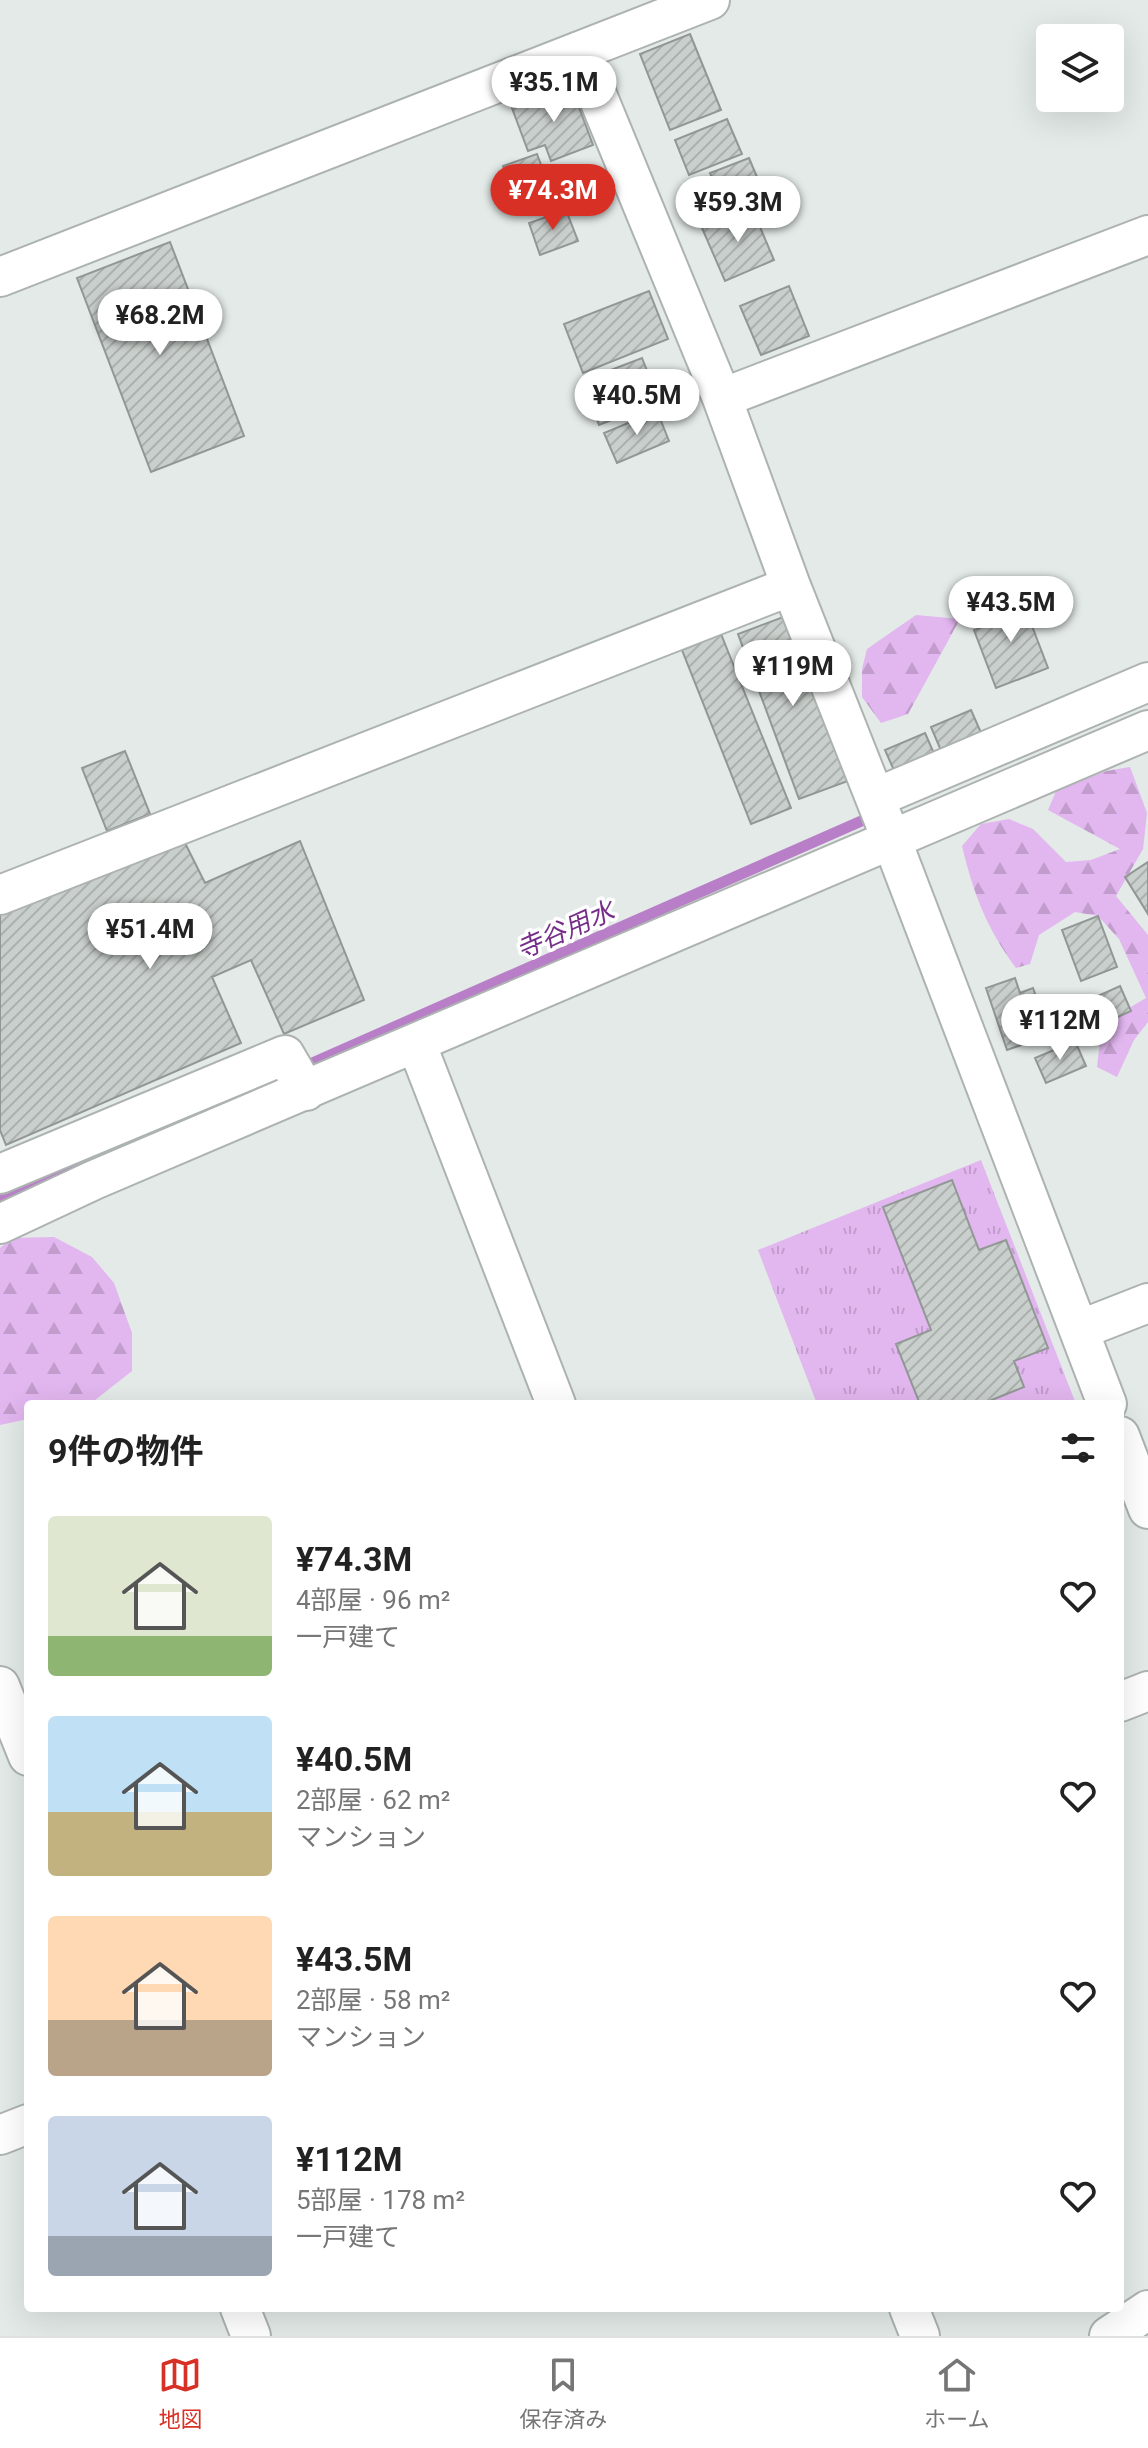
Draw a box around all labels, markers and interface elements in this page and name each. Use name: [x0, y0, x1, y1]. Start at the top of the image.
map controls: [1036, 24, 1124, 112]
button: layers: [1036, 24, 1124, 112]
pin: ¥35.1M: [489, 56, 619, 124]
text: ¥35.1M: [510, 67, 599, 97]
pin: ¥74.3M: [488, 164, 618, 232]
text: ¥74.3M: [509, 175, 598, 205]
pin: ¥59.3M: [673, 176, 803, 244]
text: ¥59.3M: [694, 187, 783, 217]
pin: ¥68.2M: [95, 289, 225, 357]
text: ¥68.2M: [116, 300, 205, 330]
pin: ¥40.5M: [572, 369, 702, 437]
text: ¥40.5M: [593, 380, 682, 410]
pin: ¥43.5M: [946, 576, 1076, 644]
text: ¥43.5M: [967, 587, 1056, 617]
pin: ¥119M: [737, 640, 849, 708]
text: ¥119M: [752, 651, 834, 681]
water label: 寺谷用水: [511, 894, 621, 965]
pin: ¥51.4M: [85, 903, 215, 971]
text: ¥51.4M: [106, 914, 195, 944]
pin: ¥112M: [1004, 994, 1116, 1062]
text: ¥112M: [1019, 1005, 1101, 1035]
icon: filters: [1056, 1426, 1100, 1470]
text: 9件の物件: [48, 1431, 204, 1471]
text: ¥74.3M: [296, 1539, 412, 1579]
icon: home: [112, 1548, 208, 1644]
icon: heart: [1056, 1574, 1100, 1618]
text: 4部屋 · 96 m²: [296, 1585, 450, 1615]
text: 一戸建て: [296, 1622, 400, 1652]
text: ¥40.5M: [296, 1739, 412, 1779]
icon: home: [112, 1748, 208, 1844]
icon: heart: [1056, 1774, 1100, 1818]
text: 2部屋 · 62 m²: [296, 1785, 450, 1815]
text: マンション: [296, 1822, 426, 1852]
text: ¥43.5M: [296, 1939, 412, 1979]
icon: home: [112, 1948, 208, 2044]
icon: heart: [1056, 1974, 1100, 2018]
text: 2部屋 · 58 m²: [296, 1985, 450, 2015]
text: マンション: [296, 2022, 426, 2052]
text: ¥112M: [296, 2139, 403, 2179]
icon: home: [112, 2148, 208, 2244]
icon: heart: [1056, 2174, 1100, 2218]
text: 5部屋 · 178 m²: [296, 2185, 465, 2215]
text: 一戸建て: [296, 2222, 400, 2252]
tab: 地図: [158, 2353, 202, 2433]
tab: 保存済み: [519, 2353, 607, 2433]
tab: ホーム: [924, 2353, 990, 2433]

